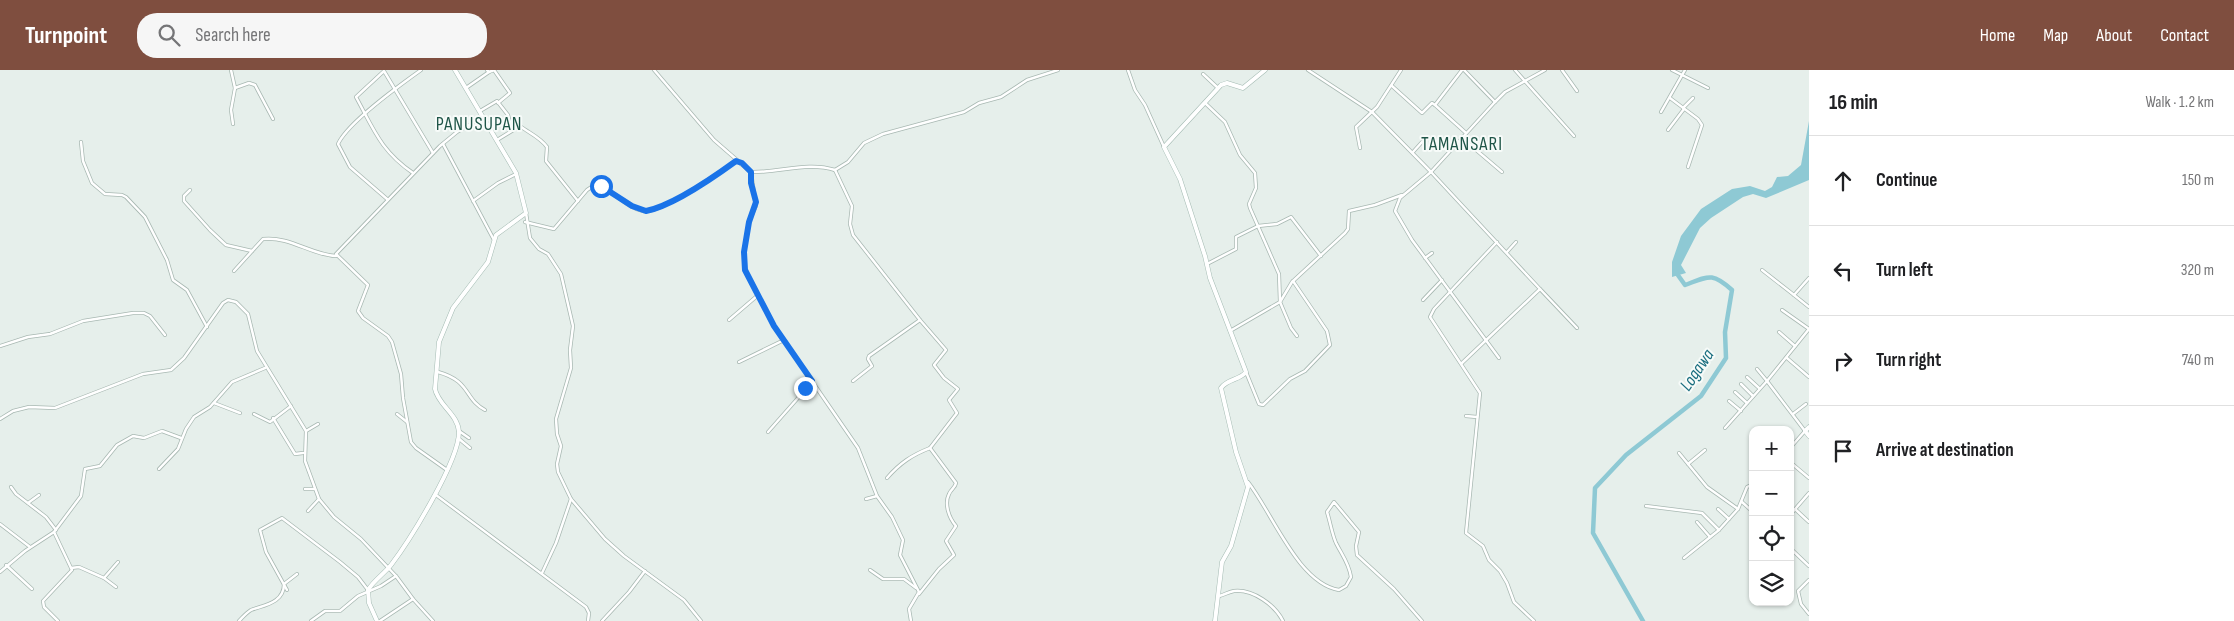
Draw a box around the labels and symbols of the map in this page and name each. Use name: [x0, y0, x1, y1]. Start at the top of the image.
district label: PANUSUPAN: [436, 113, 522, 136]
district label: TAMANSARI: [1421, 133, 1503, 156]
route start: [590, 175, 613, 198]
water label: Logawa: [1676, 345, 1719, 395]
route end: [794, 377, 817, 400]

